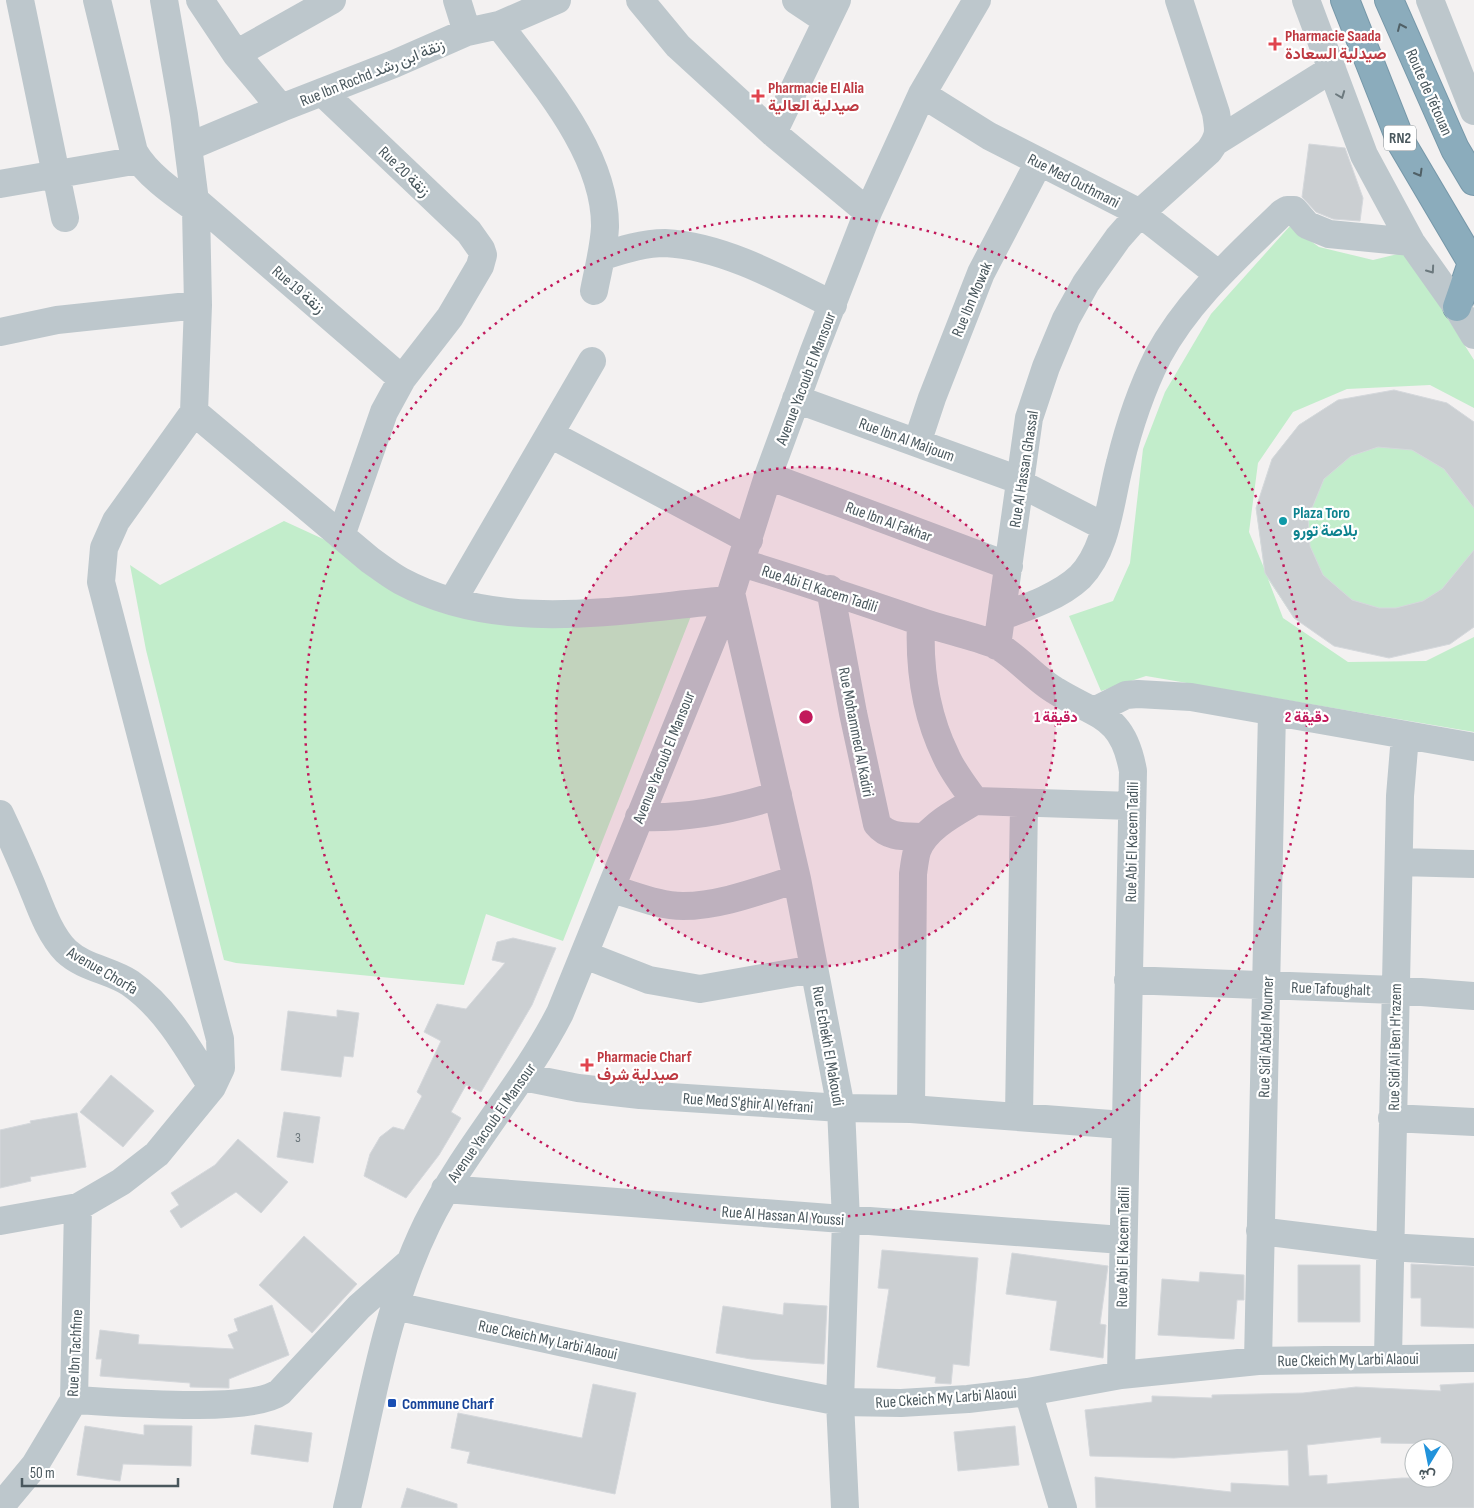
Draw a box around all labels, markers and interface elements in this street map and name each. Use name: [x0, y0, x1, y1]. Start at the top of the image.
one-way arrow: [1396, 23, 1407, 32]
place label: Pharmacie Saada صيدلية السعادة: [1285, 27, 1386, 64]
street label: Rue Ibn Rochd زنقة ابن رشد: [297, 36, 448, 111]
marker: Pharmacie Saada صيدلية السعادة: [1269, 38, 1281, 50]
street label: Route de Tétouan: [1401, 46, 1456, 139]
place label: Pharmacie El Alia صيدلية العالية: [768, 79, 864, 116]
marker: Pharmacie El Alia صيدلية العالية: [752, 90, 764, 102]
one-way arrow: [1335, 90, 1346, 99]
road number: RN2: [1384, 126, 1416, 150]
street label: Rue 20 زنقة: [374, 143, 434, 201]
street label: Rue Med Outhmani: [1024, 150, 1123, 213]
one-way arrow: [1413, 168, 1423, 177]
street label: Rue Ibn Mowak: [948, 259, 997, 340]
street label: Rue 19 زنقة: [268, 262, 328, 318]
one-way arrow: [1425, 264, 1434, 274]
street label: Avenue Yacoub El Mansour: [772, 309, 841, 449]
street label: Rue Al Hassan Ghassal: [1006, 409, 1043, 529]
street label: Rue Ibn Al Maljoum: [856, 414, 957, 466]
street label: Rue Ibn Al Fakhar: [843, 498, 935, 547]
place label: Plaza Toro بلاصة تورو: [1293, 504, 1358, 541]
marker: Plaza Toro بلاصة تورو: [1277, 515, 1289, 527]
street label: Rue Abi El Kacem Tadili: [759, 562, 880, 617]
street label: Rue Mohammed Al Kadiri: [834, 666, 877, 799]
street label: Avenue Yacoub El Mansour: [629, 688, 700, 827]
centre of rings: [797, 708, 815, 726]
text: 1 دقيقة: [1034, 708, 1078, 727]
text: 2 دقيقة: [1285, 708, 1329, 727]
street label: Rue Abi El Kacem Tadili: [1122, 781, 1143, 903]
street label: Avenue Chorfa: [63, 943, 141, 999]
street label: Rue Sidi Abdel Moumer: [1255, 976, 1278, 1098]
street label: Rue Tafoughalt: [1291, 979, 1371, 1000]
street label: Rue Sidi Ali Ben H'razem: [1385, 983, 1406, 1111]
street label: Rue Echekh El Makoudi: [808, 985, 847, 1108]
place label: Pharmacie Charf صيدلية شرف: [597, 1048, 692, 1085]
street label: Avenue Yacoub El Mansour: [443, 1059, 541, 1187]
marker: Pharmacie Charf صيدلية شرف: [581, 1059, 593, 1071]
street label: Rue Med S'ghir Al Yefrani: [682, 1089, 814, 1118]
house number: 3: [295, 1129, 301, 1146]
street label: Rue Abi El Kacem Tadili: [1113, 1186, 1134, 1308]
street label: Rue Al Hassan Al Youssi: [721, 1203, 845, 1230]
street label: Rue Ibn Tachfine: [64, 1309, 87, 1397]
street label: Rue Ckeich My Larbi Alaoui: [477, 1316, 619, 1364]
street label: Rue Ckeich My Larbi Alaoui: [1277, 1350, 1419, 1371]
street label: Rue Ckeich My Larbi Alaoui: [875, 1384, 1017, 1413]
place label: Commune Charf: [402, 1395, 495, 1414]
marker: Commune Charf: [386, 1397, 398, 1409]
north arrow: [1404, 1438, 1454, 1488]
scale bar: [22, 1456, 179, 1488]
text: 50 m: [30, 1464, 55, 1483]
text: ش: [1417, 1465, 1437, 1485]

